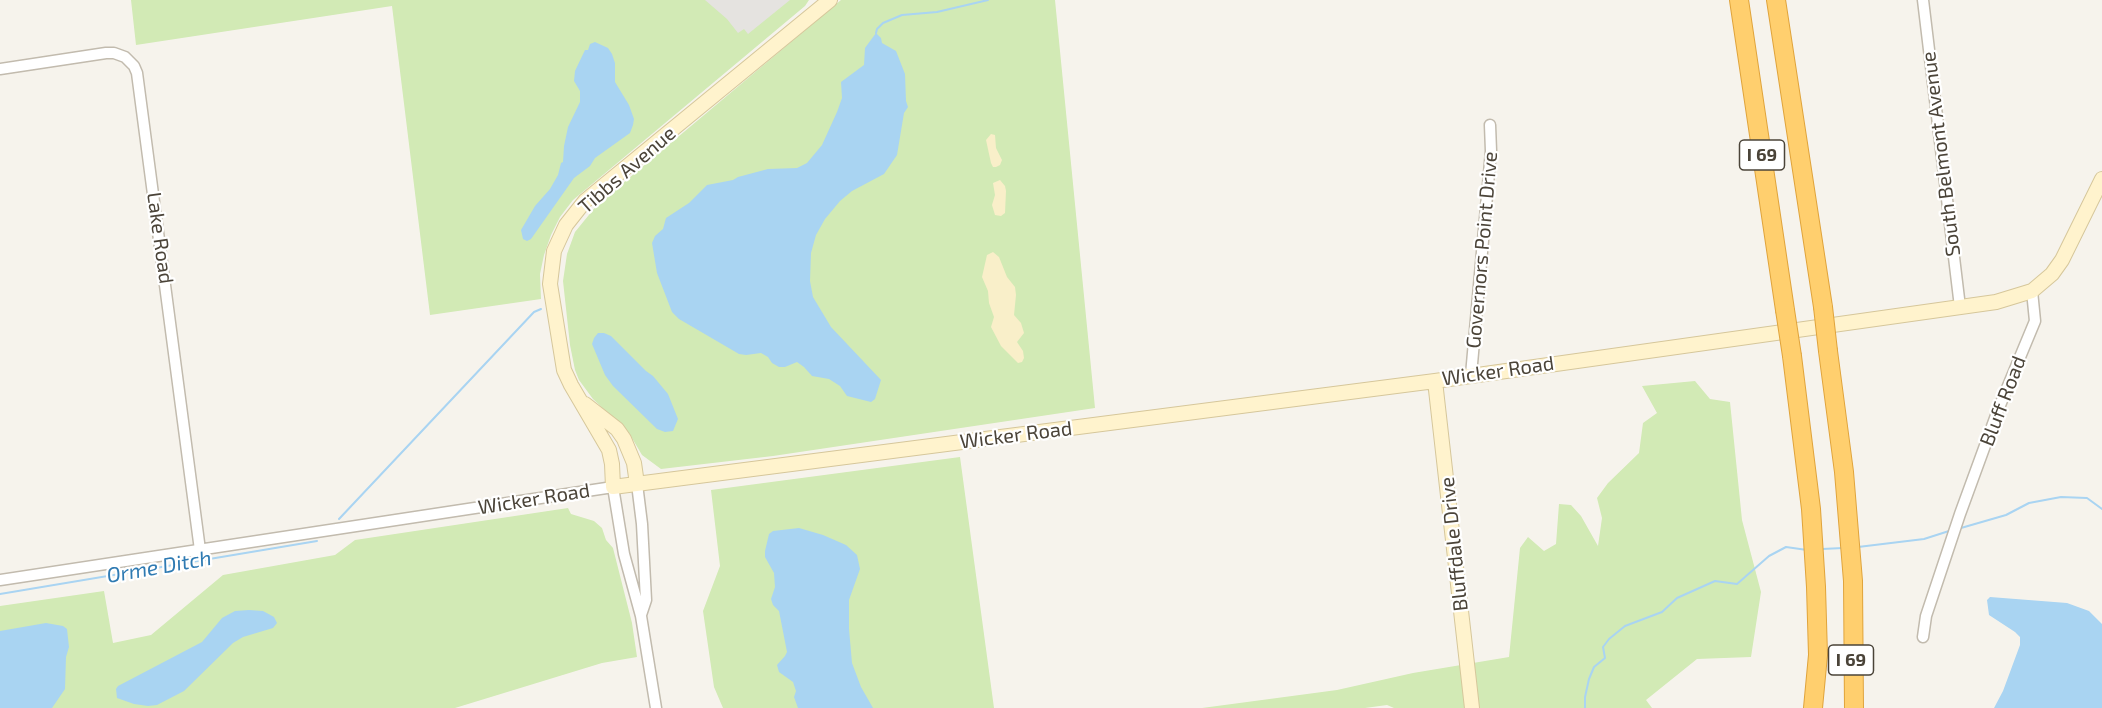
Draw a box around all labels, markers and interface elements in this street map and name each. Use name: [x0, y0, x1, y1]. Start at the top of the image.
street label: South Belmont Avenue: [1917, 50, 1965, 258]
street label: Tibbs Avenue: [573, 121, 681, 219]
road number: I 69: [1740, 140, 1784, 170]
street label: Governors Point Drive: [1461, 150, 1503, 350]
street label: Lake Road: [142, 191, 178, 285]
street label: Wicker Road: [1440, 351, 1556, 391]
street label: Bluff Road: [1975, 353, 2031, 449]
street label: Wicker Road: [959, 416, 1073, 454]
street label: Bluffdale Drive: [1435, 476, 1473, 612]
street label: Wicker Road: [476, 478, 592, 520]
water label: Orme Ditch: [105, 545, 213, 589]
road number: I 69: [1828, 645, 1874, 675]

